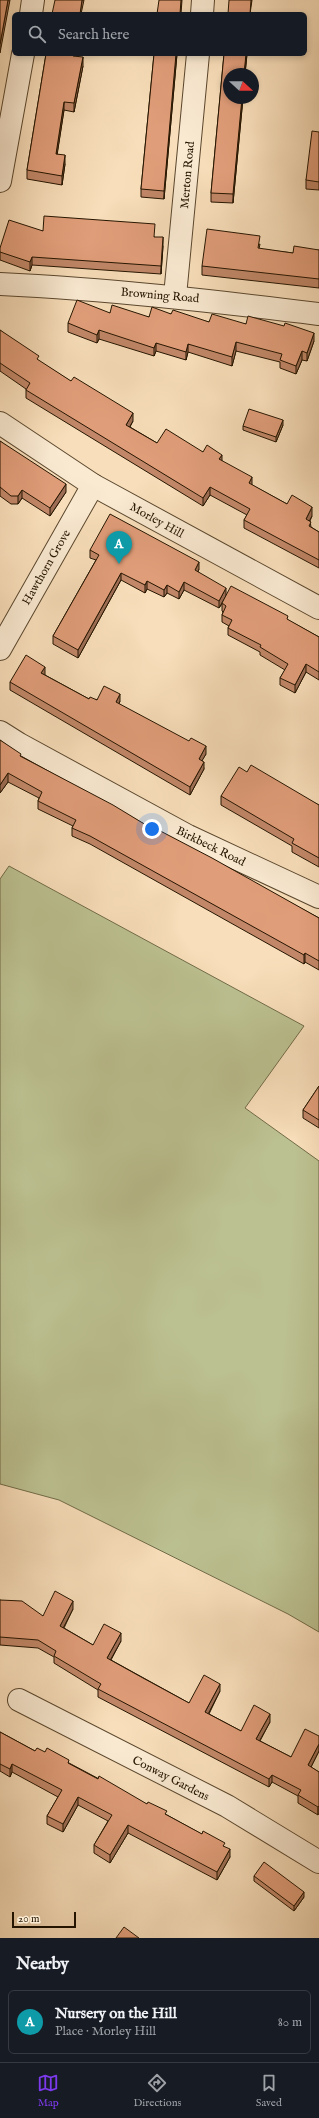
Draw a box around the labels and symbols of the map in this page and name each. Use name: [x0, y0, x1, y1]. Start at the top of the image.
north arrow: [223, 68, 259, 104]
street label: Merton Road: [177, 140, 198, 209]
street label: Browning Road: [120, 285, 200, 306]
street label: Morley Hill: [127, 499, 187, 542]
street label: Hawthorn Grove: [19, 526, 74, 608]
pin: A: [106, 531, 132, 564]
your location: [142, 819, 162, 839]
street label: Birkbeck Road: [174, 823, 248, 870]
street label: Conway Gardens: [130, 1753, 212, 1804]
scale bar: [12, 1910, 76, 1929]

